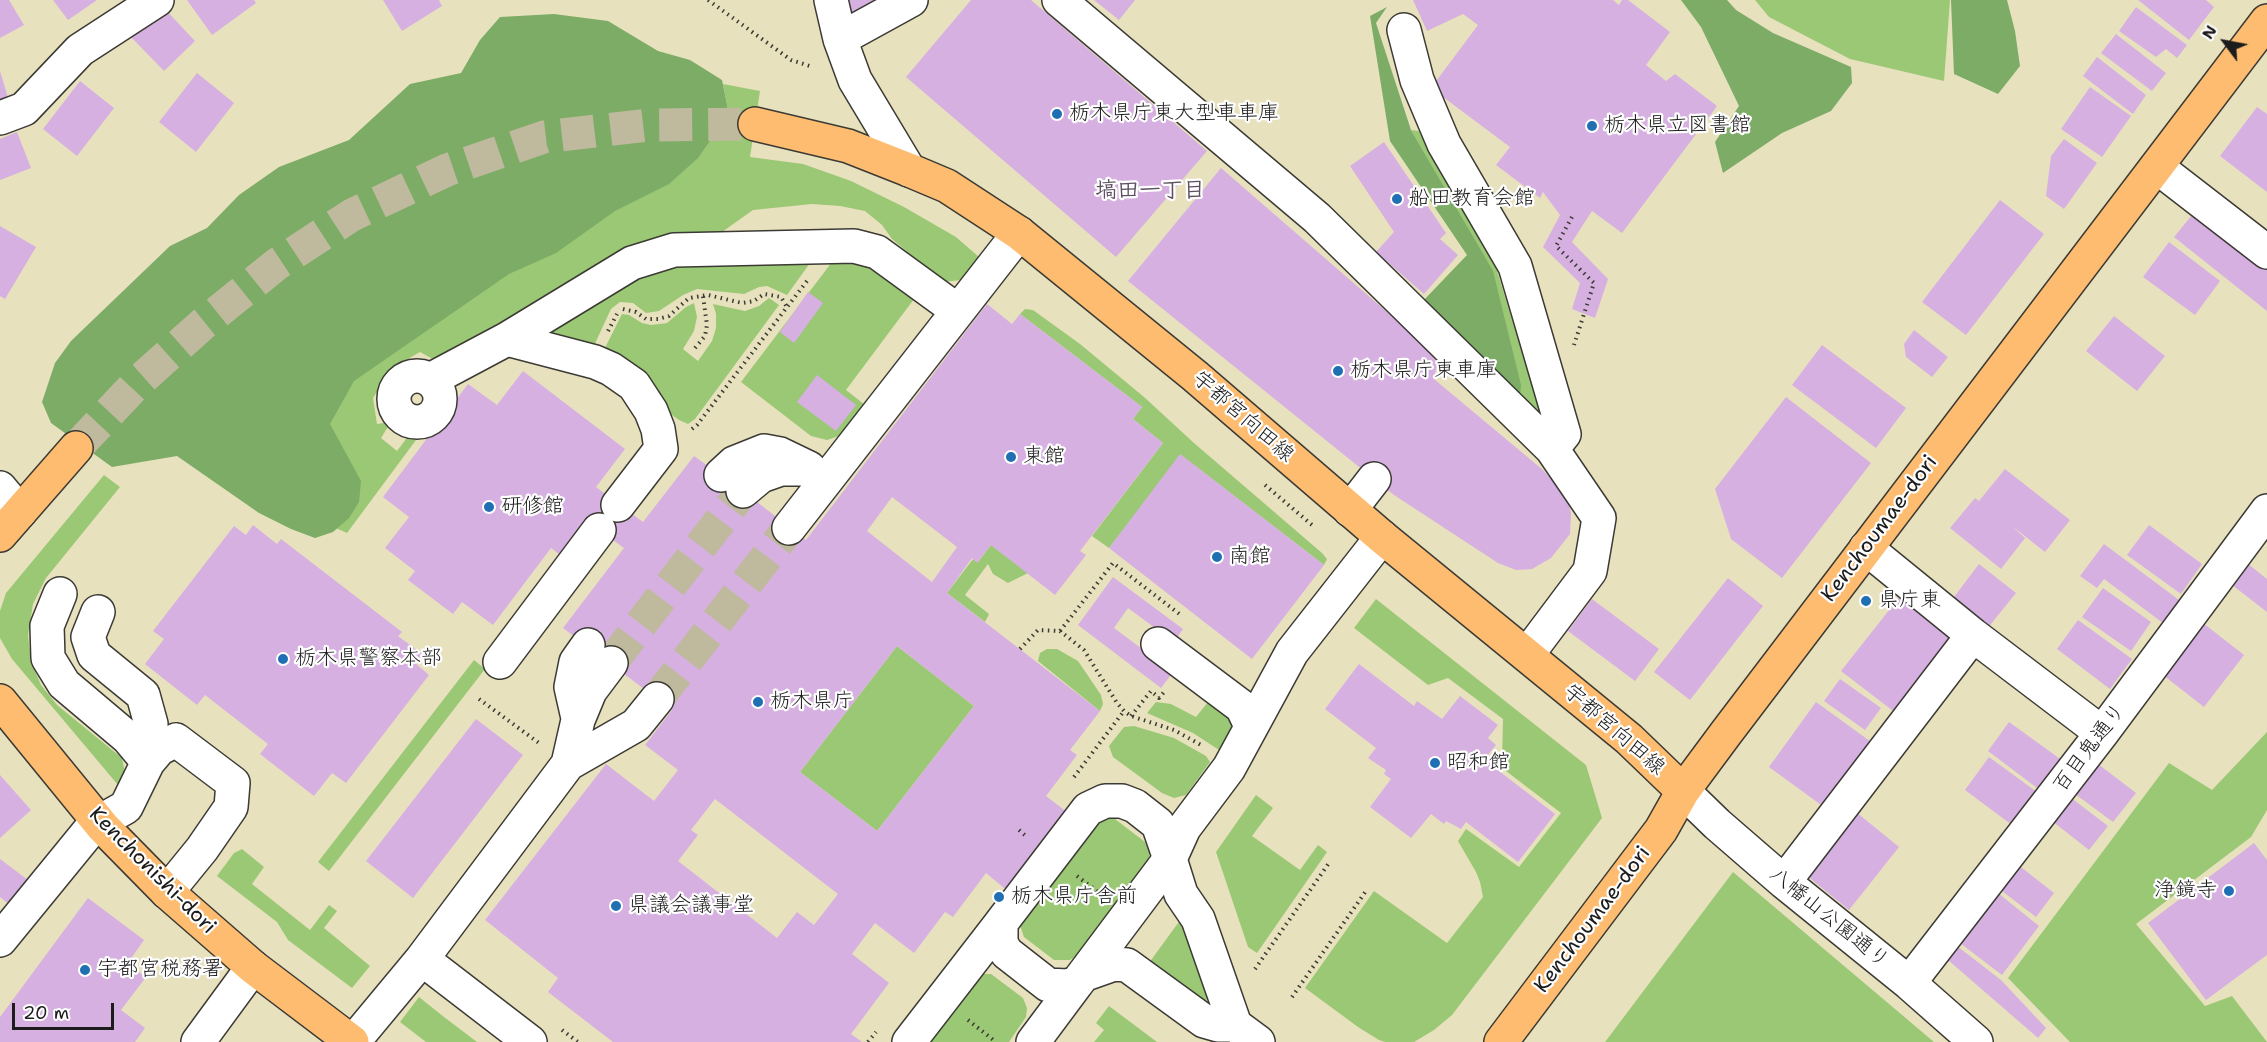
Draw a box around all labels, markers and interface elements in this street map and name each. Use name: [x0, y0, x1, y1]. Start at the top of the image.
north arrow: [2195, 12, 2255, 72]
text: N: [2197, 21, 2222, 43]
place label: 栃木県庁東大型車車庫: [1069, 101, 1279, 127]
marker: 栃木県庁東大型車車庫: [1050, 107, 1064, 121]
place label: 栃木県立図書館: [1604, 113, 1751, 139]
marker: 栃木県立図書館: [1585, 119, 1599, 133]
district label: 塙田一丁目: [1095, 178, 1205, 204]
place label: 船田教育会館: [1409, 186, 1535, 212]
marker: 船田教育会館: [1390, 192, 1404, 206]
place label: 栃木県庁東車庫: [1350, 358, 1497, 384]
marker: 栃木県庁東車庫: [1331, 364, 1345, 378]
street label: 宇都宮向田線: [1187, 366, 1299, 468]
place label: 東館: [1023, 444, 1065, 470]
marker: 東館: [1004, 450, 1018, 464]
street label: Kenchoumae-dori: [1817, 451, 1943, 607]
place label: 研修館: [501, 494, 564, 520]
marker: 研修館: [482, 500, 496, 514]
place label: 南館: [1229, 544, 1271, 570]
marker: 南館: [1210, 550, 1224, 564]
place label: 県庁東: [1878, 588, 1941, 614]
marker: 県庁東: [1859, 594, 1873, 608]
place label: 栃木県警察本部: [295, 646, 442, 672]
marker: 栃木県警察本部: [276, 652, 290, 666]
street label: 宇都宮向田線: [1558, 679, 1670, 781]
place label: 栃木県庁: [770, 689, 854, 715]
marker: 栃木県庁: [751, 695, 765, 709]
street label: 百目鬼通り: [2048, 698, 2132, 798]
place label: 昭和館: [1447, 750, 1510, 776]
marker: 昭和館: [1428, 756, 1442, 770]
street label: Kenchonishi-dori: [83, 802, 221, 940]
street label: Kenchoumae-dori: [1530, 842, 1656, 998]
street label: 八幡山公園通り: [1764, 862, 1894, 974]
place label: 浄鏡寺: [2154, 878, 2217, 904]
place label: 栃木県庁舎前: [1011, 884, 1137, 910]
marker: 浄鏡寺: [2222, 884, 2236, 898]
marker: 栃木県庁舎前: [992, 890, 1006, 904]
place label: 県議会議事堂: [628, 893, 754, 919]
marker: 県議会議事堂: [609, 899, 623, 913]
place label: 宇都宮税務署: [97, 957, 223, 983]
marker: 宇都宮税務署: [78, 963, 92, 977]
scale bar: [15, 991, 117, 1029]
text: 20 m: [23, 1001, 69, 1025]

